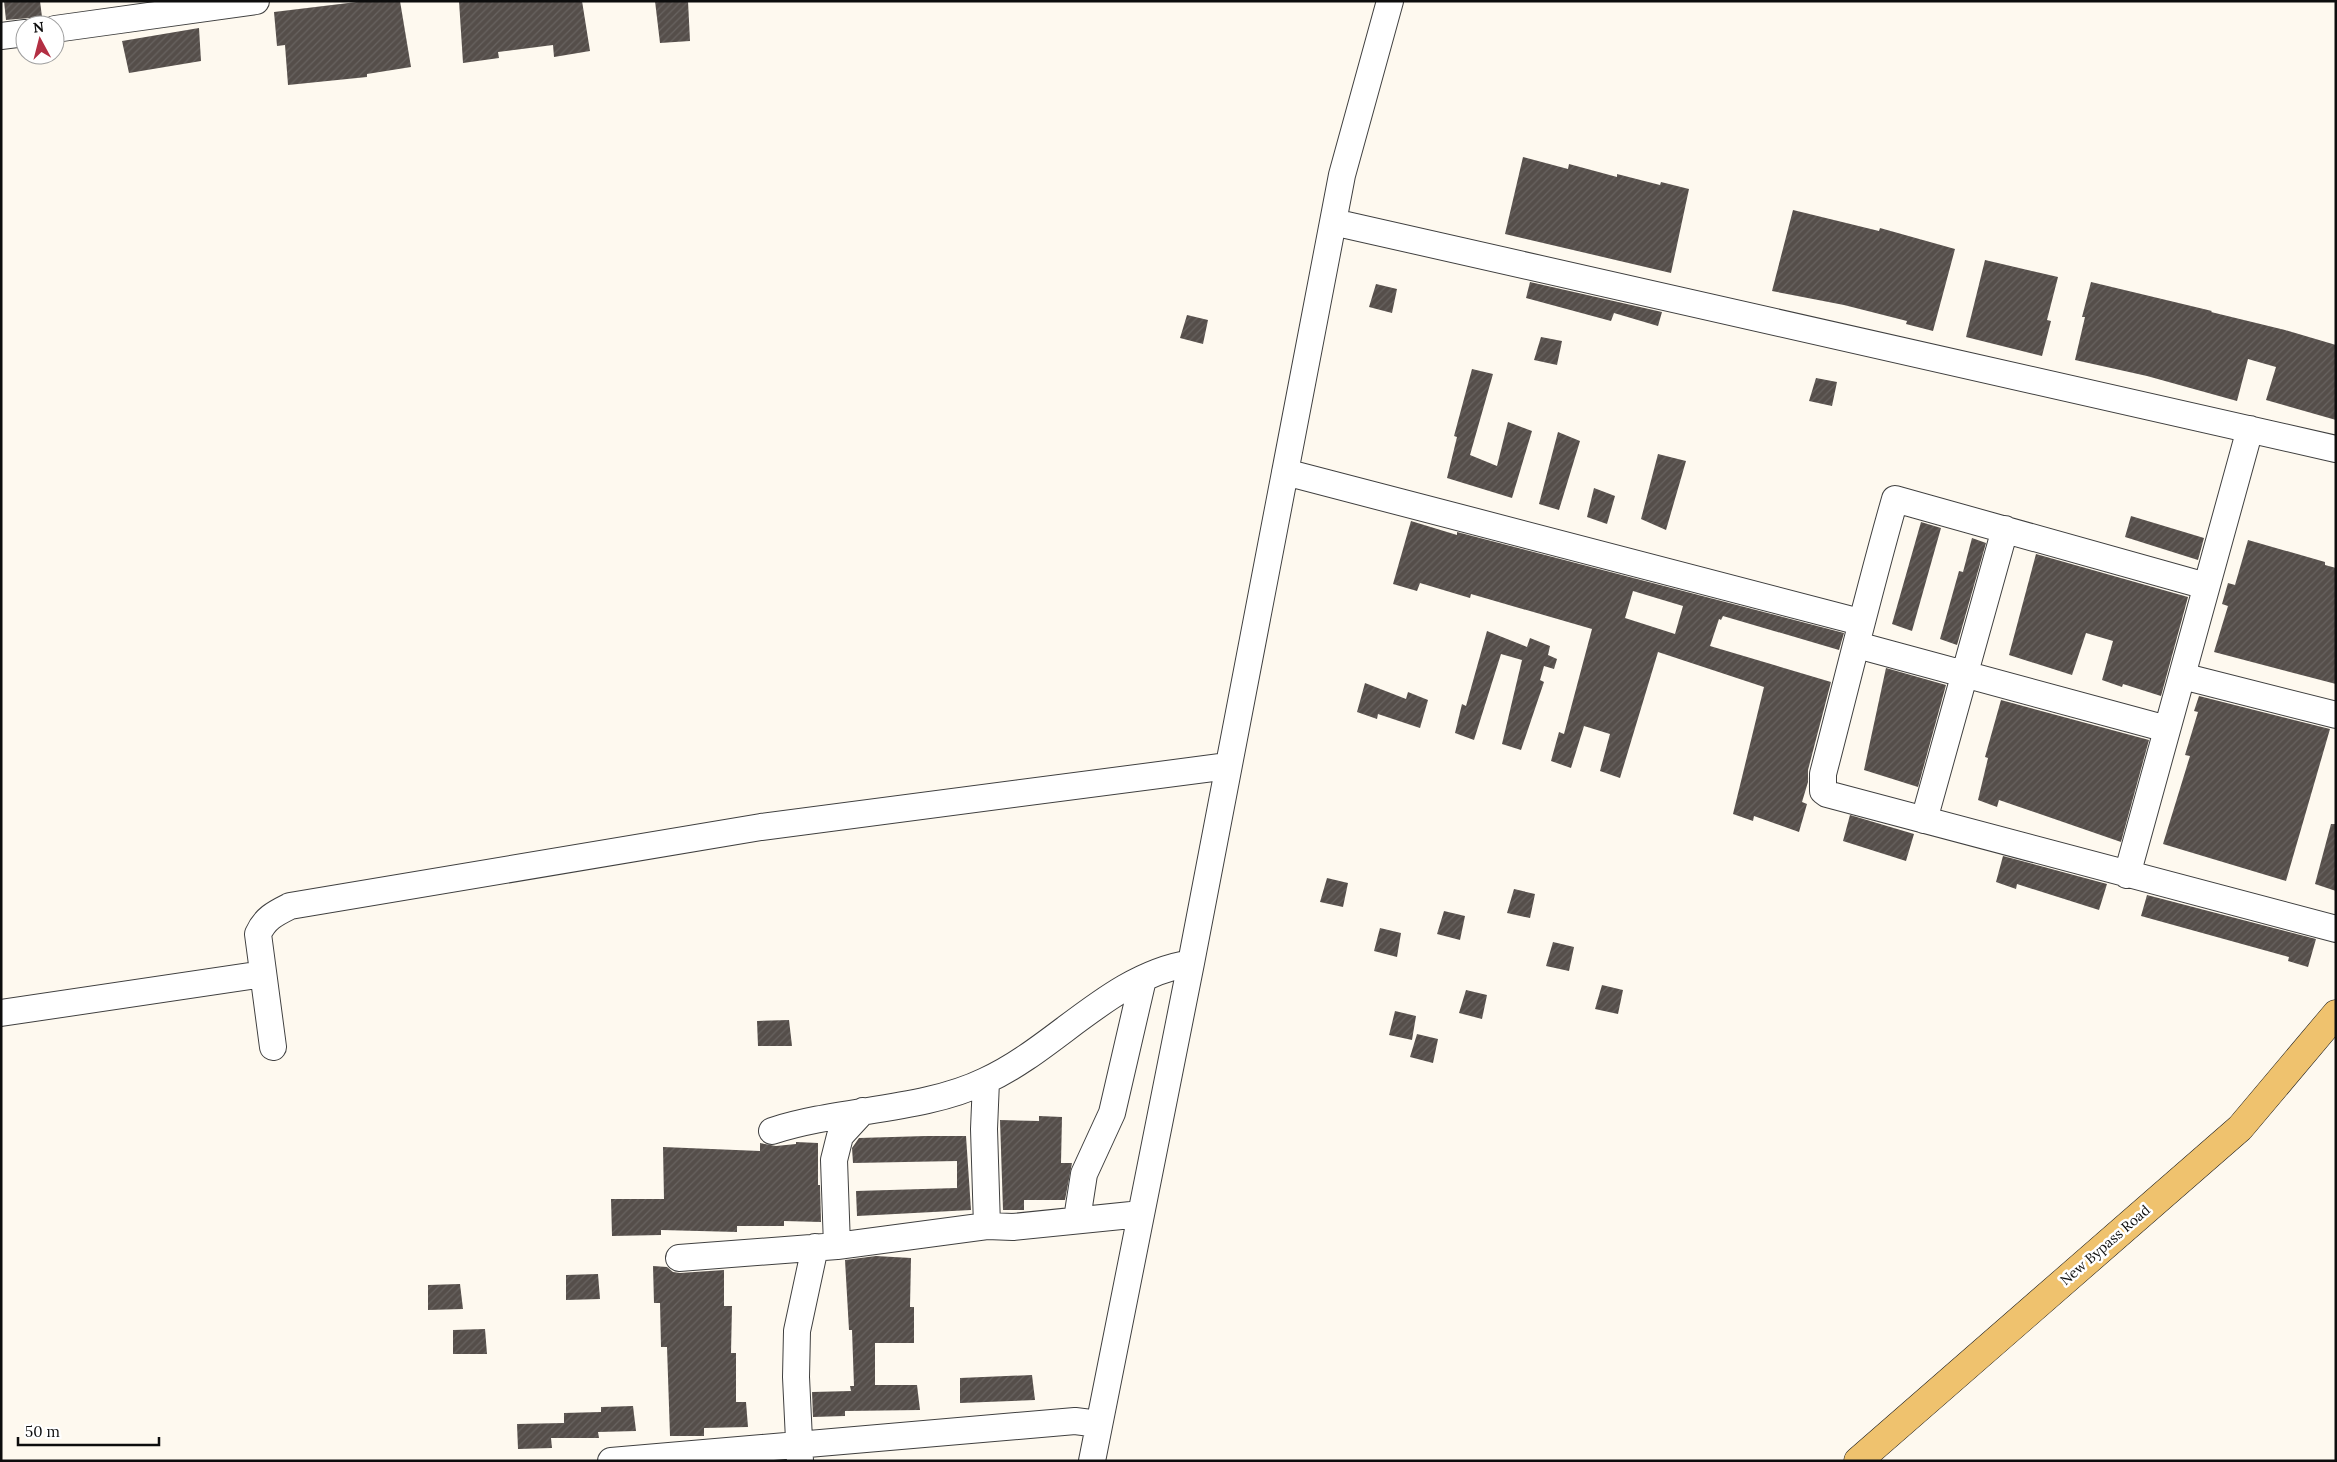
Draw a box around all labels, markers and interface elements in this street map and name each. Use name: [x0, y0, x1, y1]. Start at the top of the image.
north arrow: [15, 15, 65, 65]
text: N: [32, 17, 45, 37]
street label: New Bypass Road: [2056, 1201, 2154, 1289]
scale bar: [18, 1414, 159, 1446]
text: 50 m: [25, 1422, 60, 1441]

